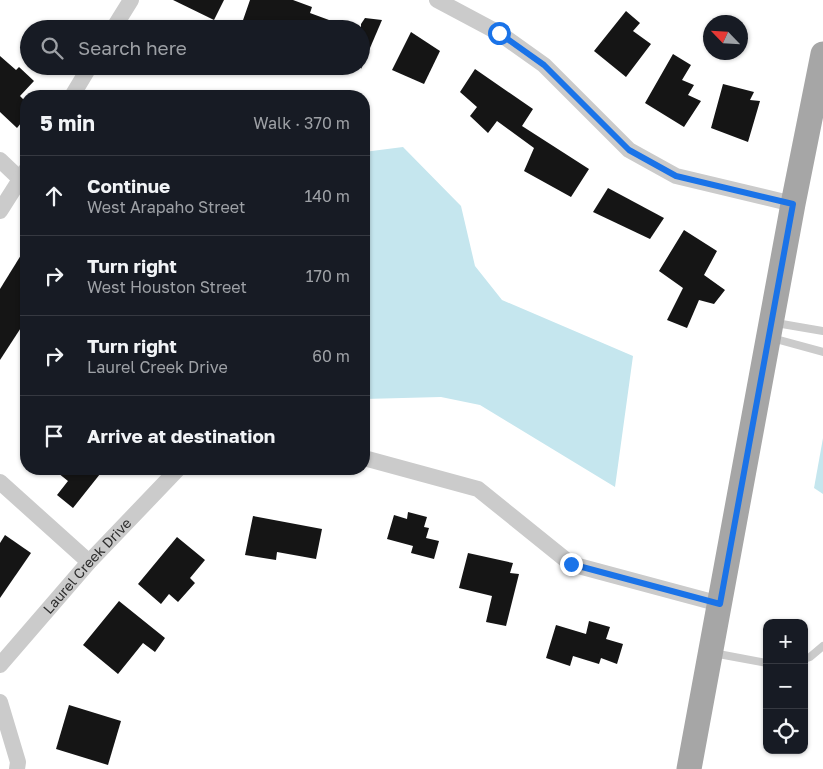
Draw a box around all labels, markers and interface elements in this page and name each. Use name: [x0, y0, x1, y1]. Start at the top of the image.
north arrow: [703, 15, 748, 60]
search box: [20, 20, 370, 75]
route start: [488, 22, 511, 45]
icon: search: [38, 34, 66, 62]
text: Search here: [78, 36, 187, 59]
text: 5 min: [40, 110, 95, 136]
text: Walk · 370 m: [253, 113, 350, 133]
text: Continue: [87, 174, 170, 197]
icon: ahead: [40, 182, 68, 210]
text: 140 m: [304, 186, 350, 206]
text: West Arapaho Street: [87, 197, 245, 217]
text: Turn right: [87, 254, 177, 277]
icon: right: [40, 262, 68, 290]
text: 170 m: [306, 266, 350, 286]
text: West Houston Street: [87, 277, 247, 297]
text: Turn right: [87, 334, 177, 357]
icon: right: [40, 342, 68, 370]
text: 60 m: [312, 346, 350, 366]
text: Laurel Creek Drive: [87, 357, 228, 377]
icon: arrive: [40, 422, 68, 450]
text: Arrive at destination: [87, 424, 275, 447]
street label: Laurel Creek Drive: [39, 514, 135, 617]
route end: [560, 553, 583, 576]
map controls: [763, 619, 808, 754]
button: +: [763, 619, 808, 664]
button: −: [763, 664, 808, 709]
button: locate: [763, 709, 808, 754]

